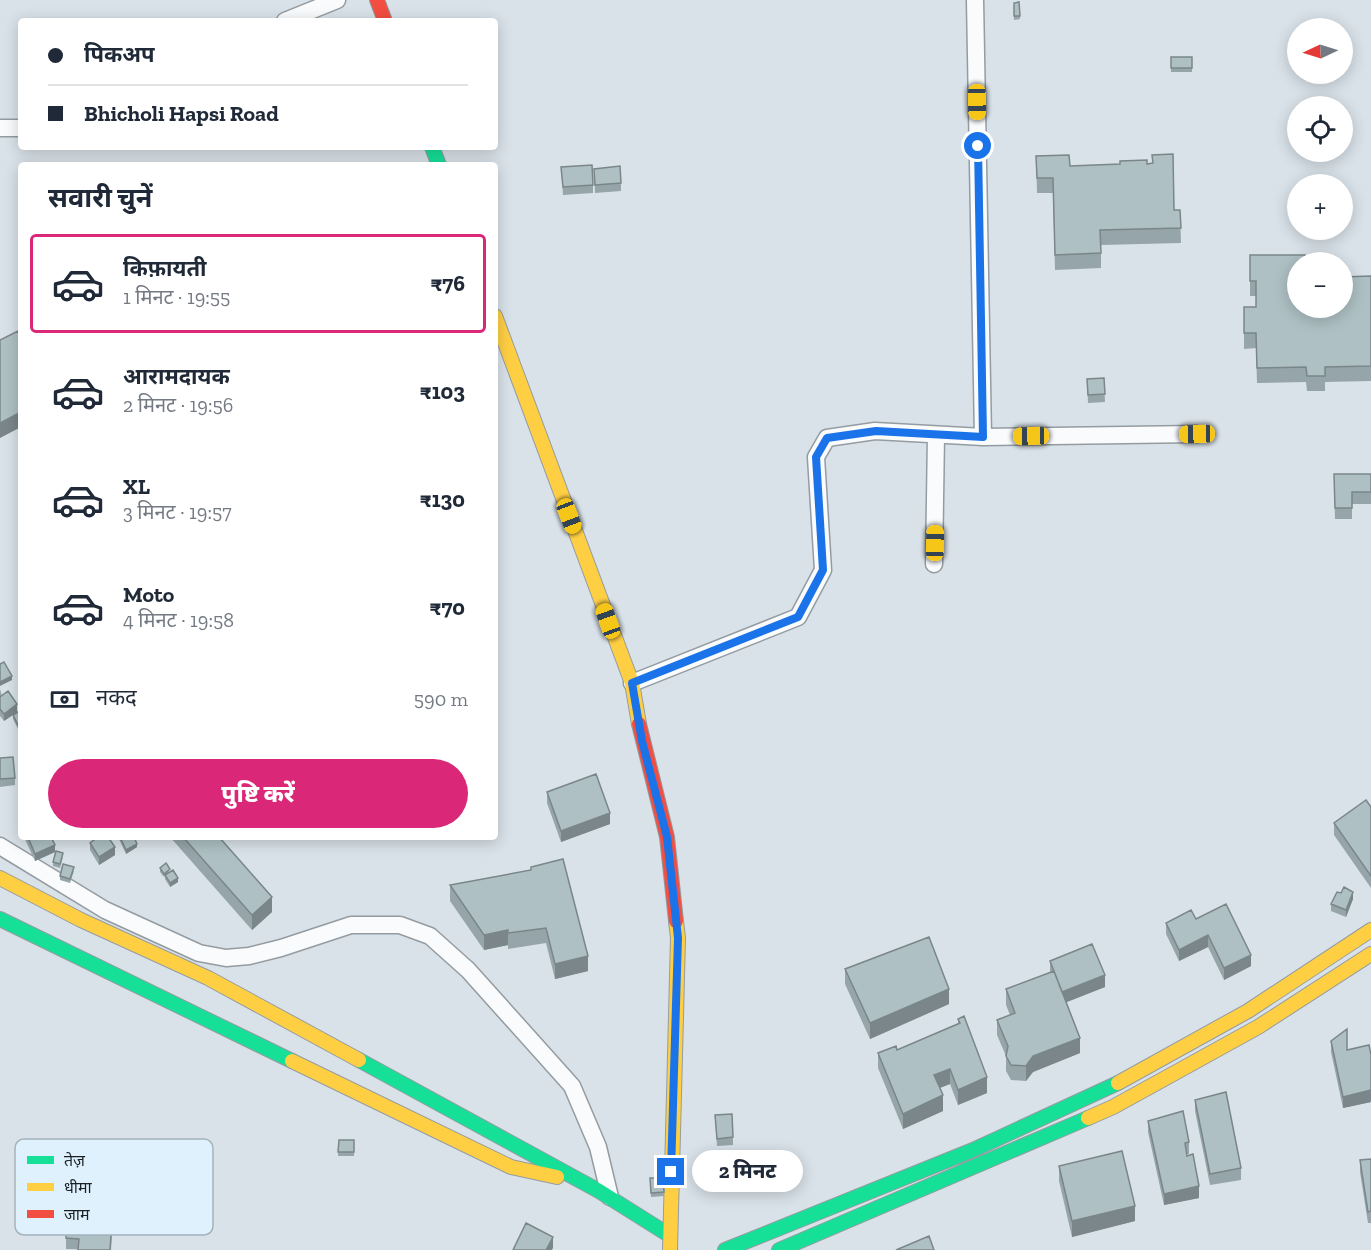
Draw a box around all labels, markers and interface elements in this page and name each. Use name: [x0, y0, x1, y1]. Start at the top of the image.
north arrow: [1287, 18, 1353, 84]
map controls: [1287, 18, 1353, 318]
text: पिकअप: [84, 41, 155, 68]
car: [968, 84, 986, 120]
button: locate: [1287, 96, 1353, 162]
text: Bhicholi Hapsi Road: [84, 100, 279, 127]
route start: [964, 132, 991, 159]
button: +: [1287, 174, 1353, 240]
text: सवारी चुनें: [48, 182, 152, 214]
button: −: [1287, 252, 1353, 318]
text: किफ़ायती: [123, 255, 207, 282]
icon: car: [51, 257, 105, 311]
text: ₹76: [430, 270, 465, 297]
text: 1 मिनट · 19:55: [123, 285, 230, 309]
text: आरामदायक: [123, 363, 230, 390]
icon: car: [51, 365, 105, 419]
text: ₹103: [420, 378, 465, 405]
text: 2 मिनट · 19:56: [123, 393, 233, 417]
car: [1179, 425, 1215, 443]
car: [1013, 427, 1049, 445]
icon: car: [51, 473, 105, 527]
text: XL: [123, 473, 150, 500]
text: ₹130: [420, 486, 465, 513]
car: [554, 496, 584, 536]
text: 3 मिनट · 19:57: [123, 500, 232, 524]
car: [926, 525, 944, 561]
icon: car: [51, 581, 105, 635]
text: Moto: [123, 581, 174, 608]
text: ₹70: [430, 594, 465, 621]
car: [593, 601, 623, 641]
text: 4 मिनट · 19:58: [123, 608, 234, 632]
icon: cash: [48, 683, 81, 716]
text: नकद: [96, 684, 137, 711]
text: 590 m: [414, 687, 468, 711]
button: पुष्टि करें: [48, 759, 468, 828]
legend: [15, 1139, 213, 1235]
text: तेज़: [64, 1151, 86, 1170]
callout: 2 मिनट: [692, 1151, 803, 1193]
route end: [657, 1158, 684, 1185]
text: 2 मिनट: [719, 1159, 776, 1183]
text: धीमा: [64, 1178, 93, 1197]
text: जाम: [64, 1205, 90, 1224]

